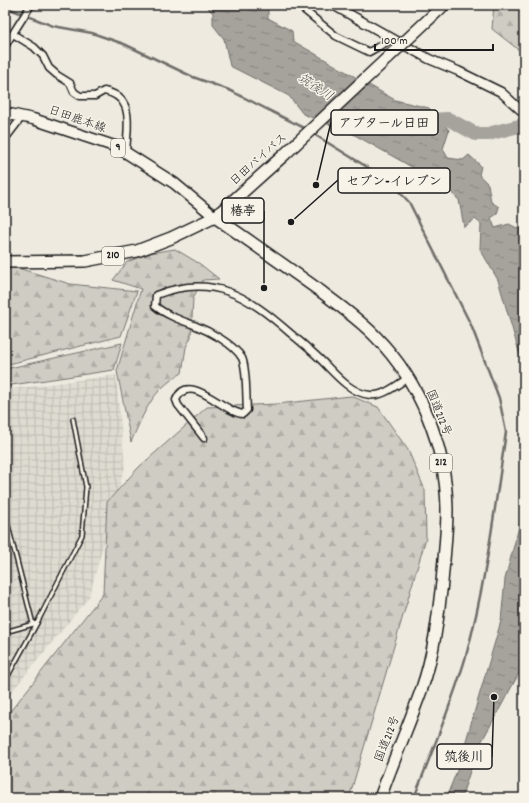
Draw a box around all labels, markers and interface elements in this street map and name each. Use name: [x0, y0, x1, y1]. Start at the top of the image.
scale bar: [375, 26, 493, 52]
text: 100 m: [381, 33, 408, 50]
water label: 筑後川: [293, 69, 337, 107]
street label: 日田鹿本線: [46, 102, 108, 138]
callout: アブタール日田: [331, 110, 438, 135]
text: アブタール日田: [339, 115, 429, 134]
street label: 日田バイパス: [227, 130, 291, 190]
road number: 9: [111, 139, 125, 157]
callout: セブン-イレブン: [338, 168, 450, 193]
text: セブン-イレブン: [346, 173, 442, 192]
callout: 椿亭: [222, 198, 264, 223]
text: 椿亭: [230, 203, 256, 222]
road number: 210: [102, 247, 124, 265]
street label: 国道212号: [421, 387, 455, 439]
road number: 212: [430, 454, 452, 472]
street label: 国道212号: [371, 713, 405, 765]
callout: 筑後川: [437, 744, 492, 769]
text: 筑後川: [444, 749, 484, 768]

